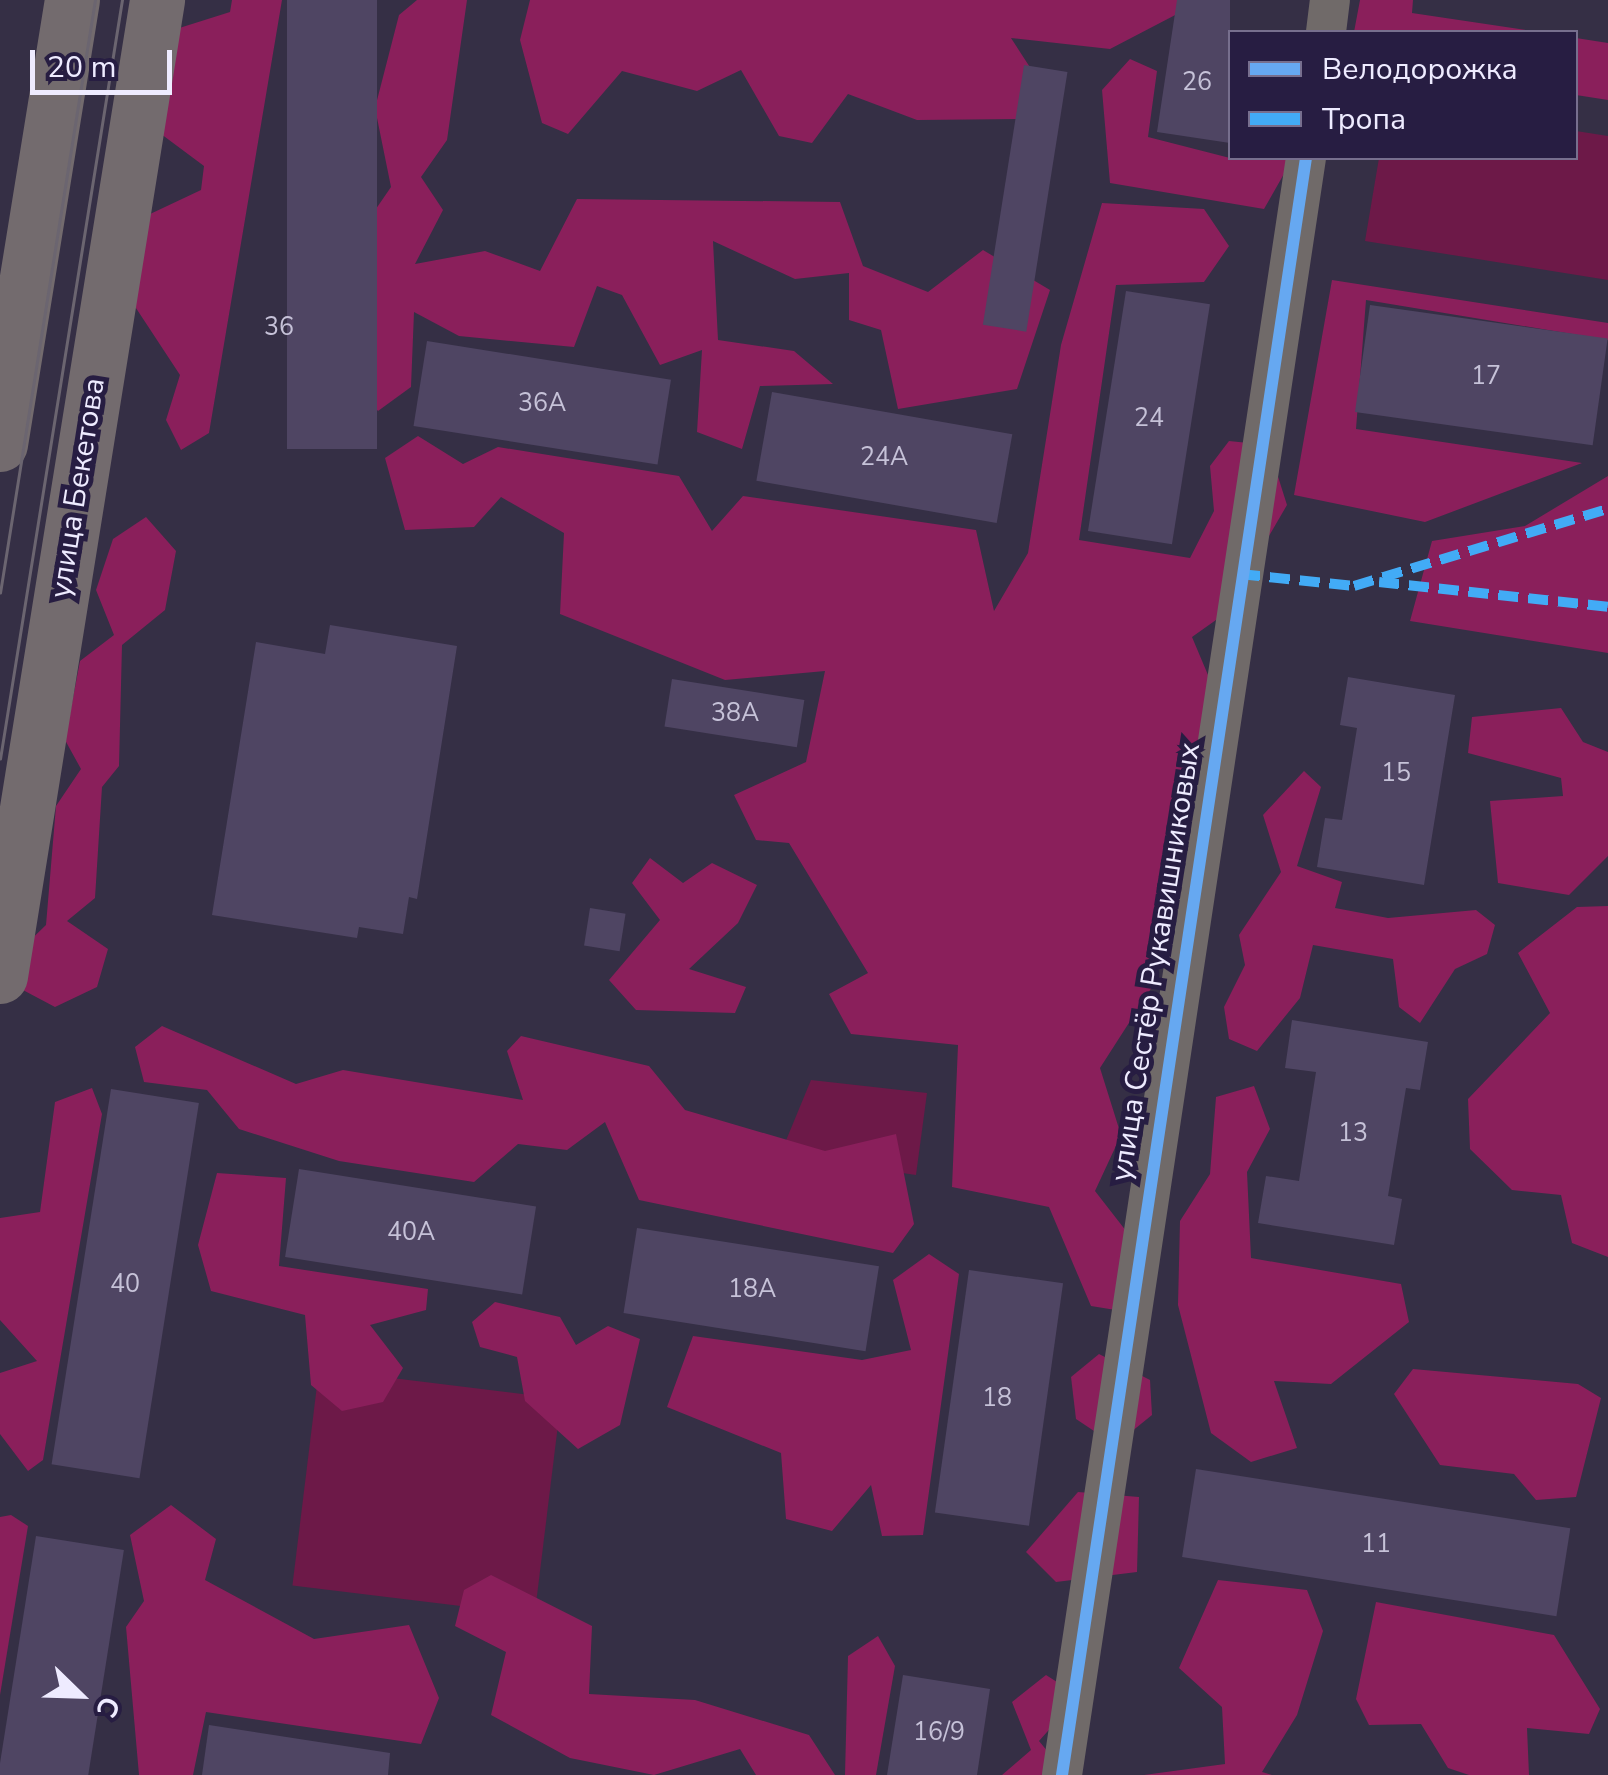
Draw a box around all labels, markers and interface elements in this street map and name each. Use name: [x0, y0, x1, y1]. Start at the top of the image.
scale bar: [35, 30, 178, 92]
legend: [1228, 30, 1578, 160]
text: 20 m: [47, 47, 116, 88]
text: Велодорожка: [1322, 49, 1518, 90]
house number: 26: [1182, 67, 1212, 97]
text: Тропа: [1322, 99, 1406, 140]
house number: 36: [264, 312, 294, 342]
house number: 17: [1471, 361, 1501, 391]
street label: улица Бекетова: [43, 375, 113, 601]
house number: 36А: [518, 388, 566, 418]
house number: 24: [1134, 403, 1164, 433]
house number: 24А: [860, 442, 908, 472]
house number: 38А: [711, 698, 759, 728]
street label: улица Сестёр Рукавишниковых: [1104, 740, 1208, 1184]
house number: 15: [1381, 758, 1411, 788]
house number: 13: [1338, 1118, 1368, 1148]
house number: 40А: [387, 1217, 435, 1247]
house number: 40: [110, 1269, 140, 1299]
house number: 18А: [728, 1274, 776, 1304]
house number: 18: [982, 1383, 1012, 1413]
house number: 11: [1361, 1529, 1391, 1559]
north arrow: [30, 1645, 130, 1745]
text: С: [86, 1691, 129, 1723]
house number: 16/9: [913, 1717, 965, 1747]

